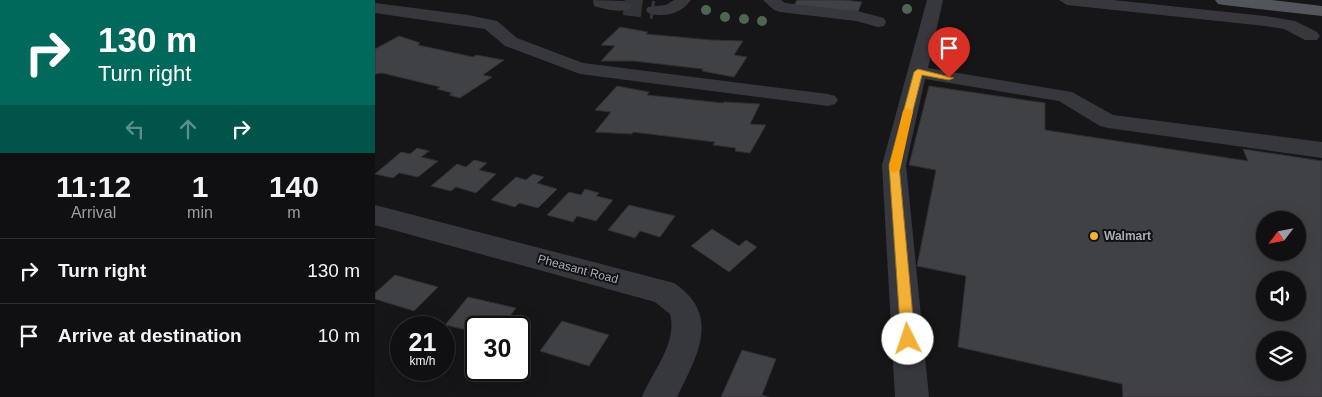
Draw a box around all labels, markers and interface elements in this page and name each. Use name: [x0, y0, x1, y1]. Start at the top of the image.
icon: right: [15, 20, 80, 85]
text: 130 m: [98, 20, 197, 59]
pin: [928, 27, 970, 78]
icon: arrive: [935, 34, 963, 62]
text: Turn right: [98, 61, 191, 86]
icon: left: [121, 115, 149, 143]
icon: ahead: [174, 115, 202, 143]
icon: right: [227, 115, 255, 143]
text: 11:12: [56, 170, 131, 203]
text: 1: [192, 170, 208, 203]
text: 140: [269, 170, 319, 203]
text: Arrival: [71, 204, 116, 221]
text: min: [187, 204, 213, 221]
text: m: [287, 204, 301, 221]
north arrow: [1256, 211, 1306, 261]
map controls: [1256, 211, 1306, 381]
place label: Walmart: [1104, 229, 1151, 243]
marker: Walmart: [1088, 230, 1100, 242]
street label: Pheasant Road: [536, 252, 620, 286]
icon: right: [15, 257, 43, 285]
text: Turn right: [58, 260, 146, 281]
text: 130 m: [307, 260, 360, 281]
button: sound: [1256, 271, 1306, 321]
position arrow: [881, 312, 933, 364]
speed limit sign: 30: [465, 316, 530, 381]
icon: arrive: [15, 322, 43, 350]
text: Arrive at destination: [58, 325, 242, 346]
text: 10 m: [318, 325, 360, 346]
text: 21: [409, 328, 436, 356]
button: layers: [1256, 331, 1306, 381]
text: km/h: [409, 354, 436, 368]

